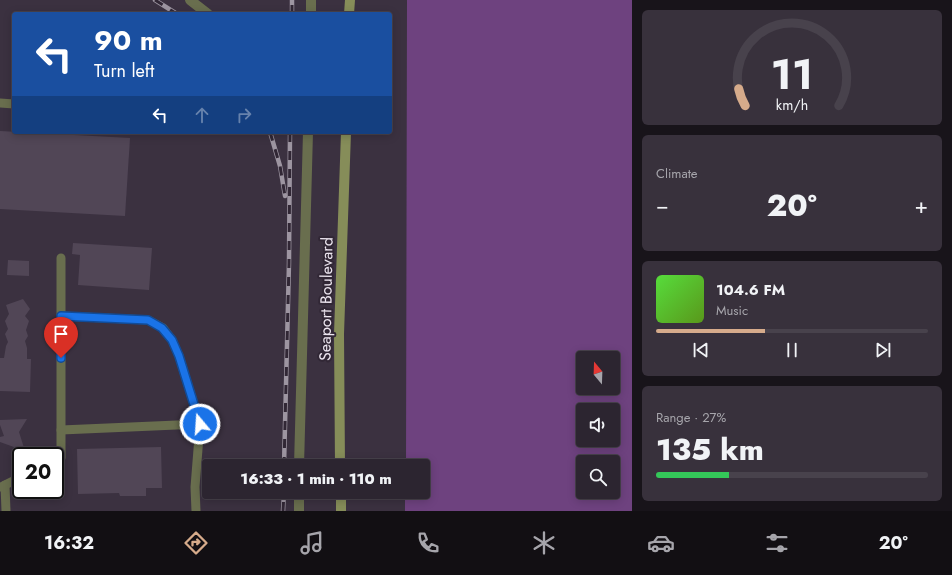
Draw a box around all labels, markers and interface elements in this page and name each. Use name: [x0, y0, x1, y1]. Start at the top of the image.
text: 90 m: [94, 20, 163, 61]
icon: left: [28, 28, 80, 80]
text: 11: [771, 43, 813, 104]
text: Turn left: [94, 58, 154, 84]
text: km/h: [776, 94, 808, 114]
icon: left: [149, 104, 171, 126]
icon: ahead: [191, 104, 213, 126]
icon: right: [233, 104, 255, 126]
text: Climate: [656, 164, 697, 183]
text: 20°: [767, 184, 817, 227]
text: −: [656, 189, 669, 221]
text: +: [914, 189, 928, 221]
street label: Seaport Boulevard: [313, 237, 339, 361]
text: 104.6 FM: [716, 279, 785, 301]
text: Music: [716, 301, 748, 320]
pin: [44, 317, 78, 358]
icon: arrive: [50, 323, 72, 345]
icon: previous: [690, 339, 712, 361]
icon: pause: [781, 339, 803, 361]
icon: next: [872, 339, 894, 361]
north arrow: [576, 351, 620, 395]
map controls: [576, 351, 620, 499]
position arrow: [179, 403, 221, 445]
button: sound: [576, 403, 620, 447]
text: Range · 27%: [656, 408, 726, 427]
text: 135 km: [656, 428, 764, 471]
speed limit sign: 20: [12, 447, 64, 499]
button: search: [576, 455, 620, 499]
text: 16:33 · 1 min · 110 m: [240, 468, 392, 490]
icon: directions: [182, 529, 210, 557]
icon: music: [298, 529, 326, 557]
icon: phone: [414, 529, 442, 557]
icon: climate: [530, 529, 558, 557]
icon: car: [647, 529, 675, 557]
icon: filters: [763, 529, 791, 557]
text: 16:32: [44, 530, 94, 556]
text: 20°: [879, 530, 908, 556]

